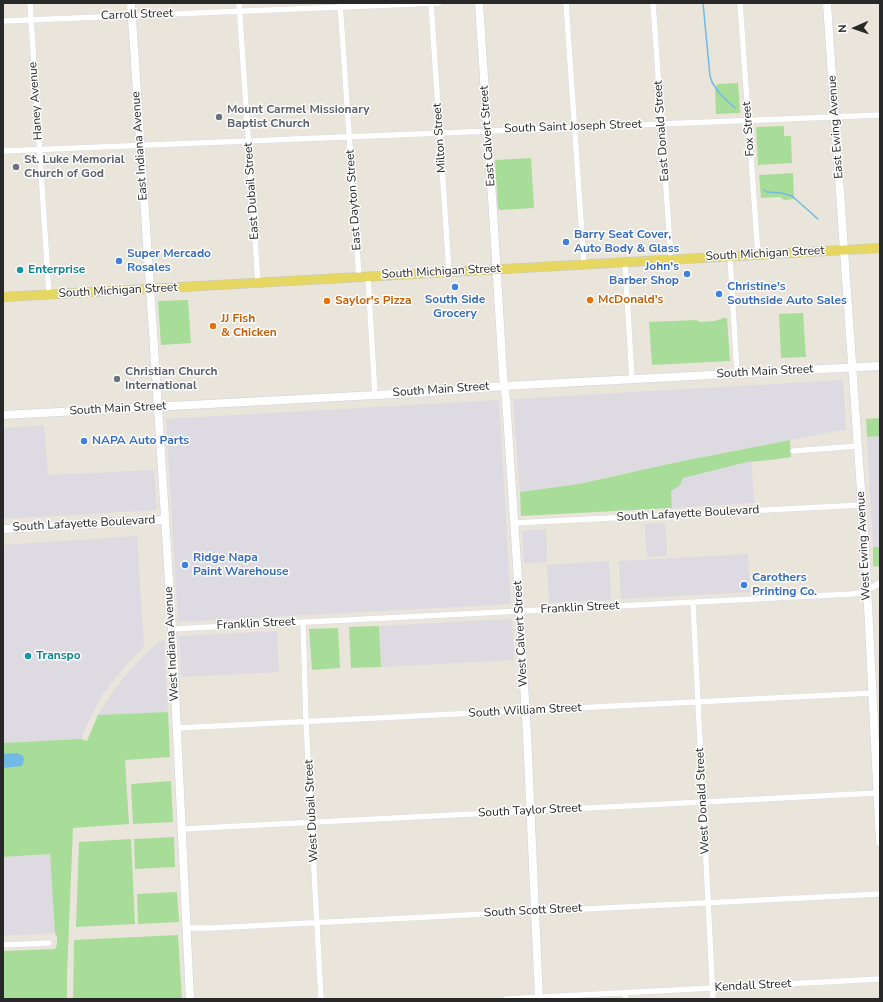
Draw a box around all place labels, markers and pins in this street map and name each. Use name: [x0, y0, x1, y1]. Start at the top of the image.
place label: Mount Carmel Missionary Baptist Church: [227, 103, 370, 131]
marker: Mount Carmel Missionary Baptist Church: [214, 112, 224, 122]
place label: St. Luke Memorial Church of God: [24, 153, 125, 181]
marker: St. Luke Memorial Church of God: [11, 162, 21, 172]
place label: Barry Seat Cover, Auto Body & Glass: [574, 228, 679, 256]
marker: Barry Seat Cover, Auto Body & Glass: [561, 237, 571, 247]
place label: Super Mercado Rosales: [127, 247, 211, 275]
marker: Super Mercado Rosales: [114, 256, 124, 266]
place label: John's Barber Shop: [609, 260, 679, 288]
place label: Enterprise: [28, 263, 85, 277]
marker: Enterprise: [15, 265, 25, 275]
marker: John's Barber Shop: [682, 269, 692, 279]
place label: Christine's Southside Auto Sales: [727, 280, 847, 308]
marker: South Side Grocery: [450, 282, 460, 292]
marker: Christine's Southside Auto Sales: [714, 289, 724, 299]
place label: South Side Grocery: [425, 293, 485, 321]
place label: McDonald's: [598, 293, 663, 307]
place label: Saylor's Pizza: [335, 294, 412, 308]
marker: McDonald's: [585, 295, 595, 305]
marker: Saylor's Pizza: [322, 296, 332, 306]
place label: JJ Fish & Chicken: [221, 312, 277, 340]
marker: JJ Fish & Chicken: [208, 321, 218, 331]
place label: Christian Church International: [125, 365, 218, 393]
marker: Christian Church International: [112, 374, 122, 384]
place label: NAPA Auto Parts: [92, 434, 189, 448]
marker: NAPA Auto Parts: [79, 436, 89, 446]
place label: Ridge Napa Paint Warehouse: [193, 551, 289, 579]
marker: Ridge Napa Paint Warehouse: [180, 560, 190, 570]
place label: Carothers Printing Co.: [752, 571, 817, 599]
marker: Carothers Printing Co.: [739, 580, 749, 590]
place label: Transpo: [36, 649, 81, 663]
marker: Transpo: [23, 651, 33, 661]

